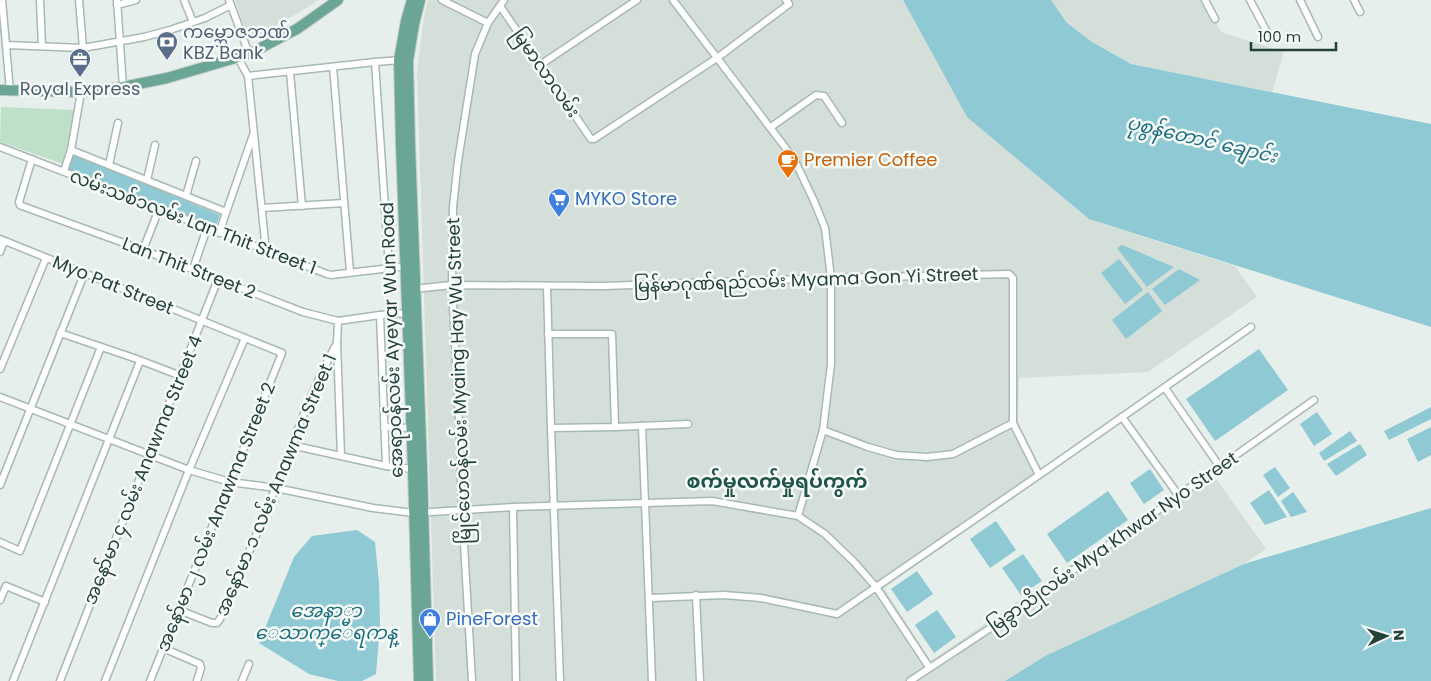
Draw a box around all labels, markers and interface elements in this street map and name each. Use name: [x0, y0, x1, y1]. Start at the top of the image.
place label: ကမ္ဘောဇဘဏ် KBZ Bank: [183, 19, 290, 65]
scale bar: [1251, 20, 1336, 52]
street label: မြမာလာလမ်း: [504, 23, 586, 124]
text: 100 m: [1258, 26, 1301, 47]
bank icon: ကမ္ဘောဇဘဏ် KBZ Bank: [155, 30, 179, 61]
office icon: Royal Express: [68, 47, 92, 78]
place label: Royal Express: [20, 76, 140, 101]
water label: ပုစွန်တောင် ချောင်း: [1124, 109, 1281, 172]
place label: Premier Coffee: [804, 147, 938, 172]
cafe icon: Premier Coffee: [776, 148, 800, 179]
street label: လမ်းသစ်၁လမ်း Lan Thit Street 1: [66, 163, 320, 280]
place label: MYKO Store: [575, 186, 677, 211]
supermarket icon: MYKO Store: [547, 187, 571, 218]
street label: အေရာဝန်လမ်း Ayeyar Wun Road: [374, 201, 412, 479]
street label: မြိုင်ဟေဝန်လမ်း Myaing Hay Wu Street: [439, 217, 480, 545]
street label: Lan Thit Street 2: [119, 231, 260, 305]
street label: Myo Pat Street: [49, 249, 177, 320]
street label: မြန်မာဂုဏ်ရည်လမ်း Myama Gon Yi Street: [633, 261, 979, 301]
street label: အနော်မာ ၄ လမ်း Anawma Street 4: [77, 331, 211, 609]
street label: အနော်မာ ၁ လမ်း Anawma Street 1: [209, 350, 345, 621]
street label: အနော်မာ ၂ လမ်း Anawma Street 2: [150, 378, 284, 656]
street label: မြခွာညိုလမ်း Mya Khwar Nyo Street: [982, 445, 1244, 640]
district label: စက်မှုလက်မှုရပ်ကွက်: [687, 467, 867, 497]
water label: အေနာ္မာ ေသာက္ေရကန္: [255, 597, 400, 648]
place label: PineForest: [446, 606, 538, 631]
shop icon: PineForest: [418, 607, 442, 638]
north arrow: [1361, 611, 1411, 661]
text: N: [1389, 629, 1409, 641]

